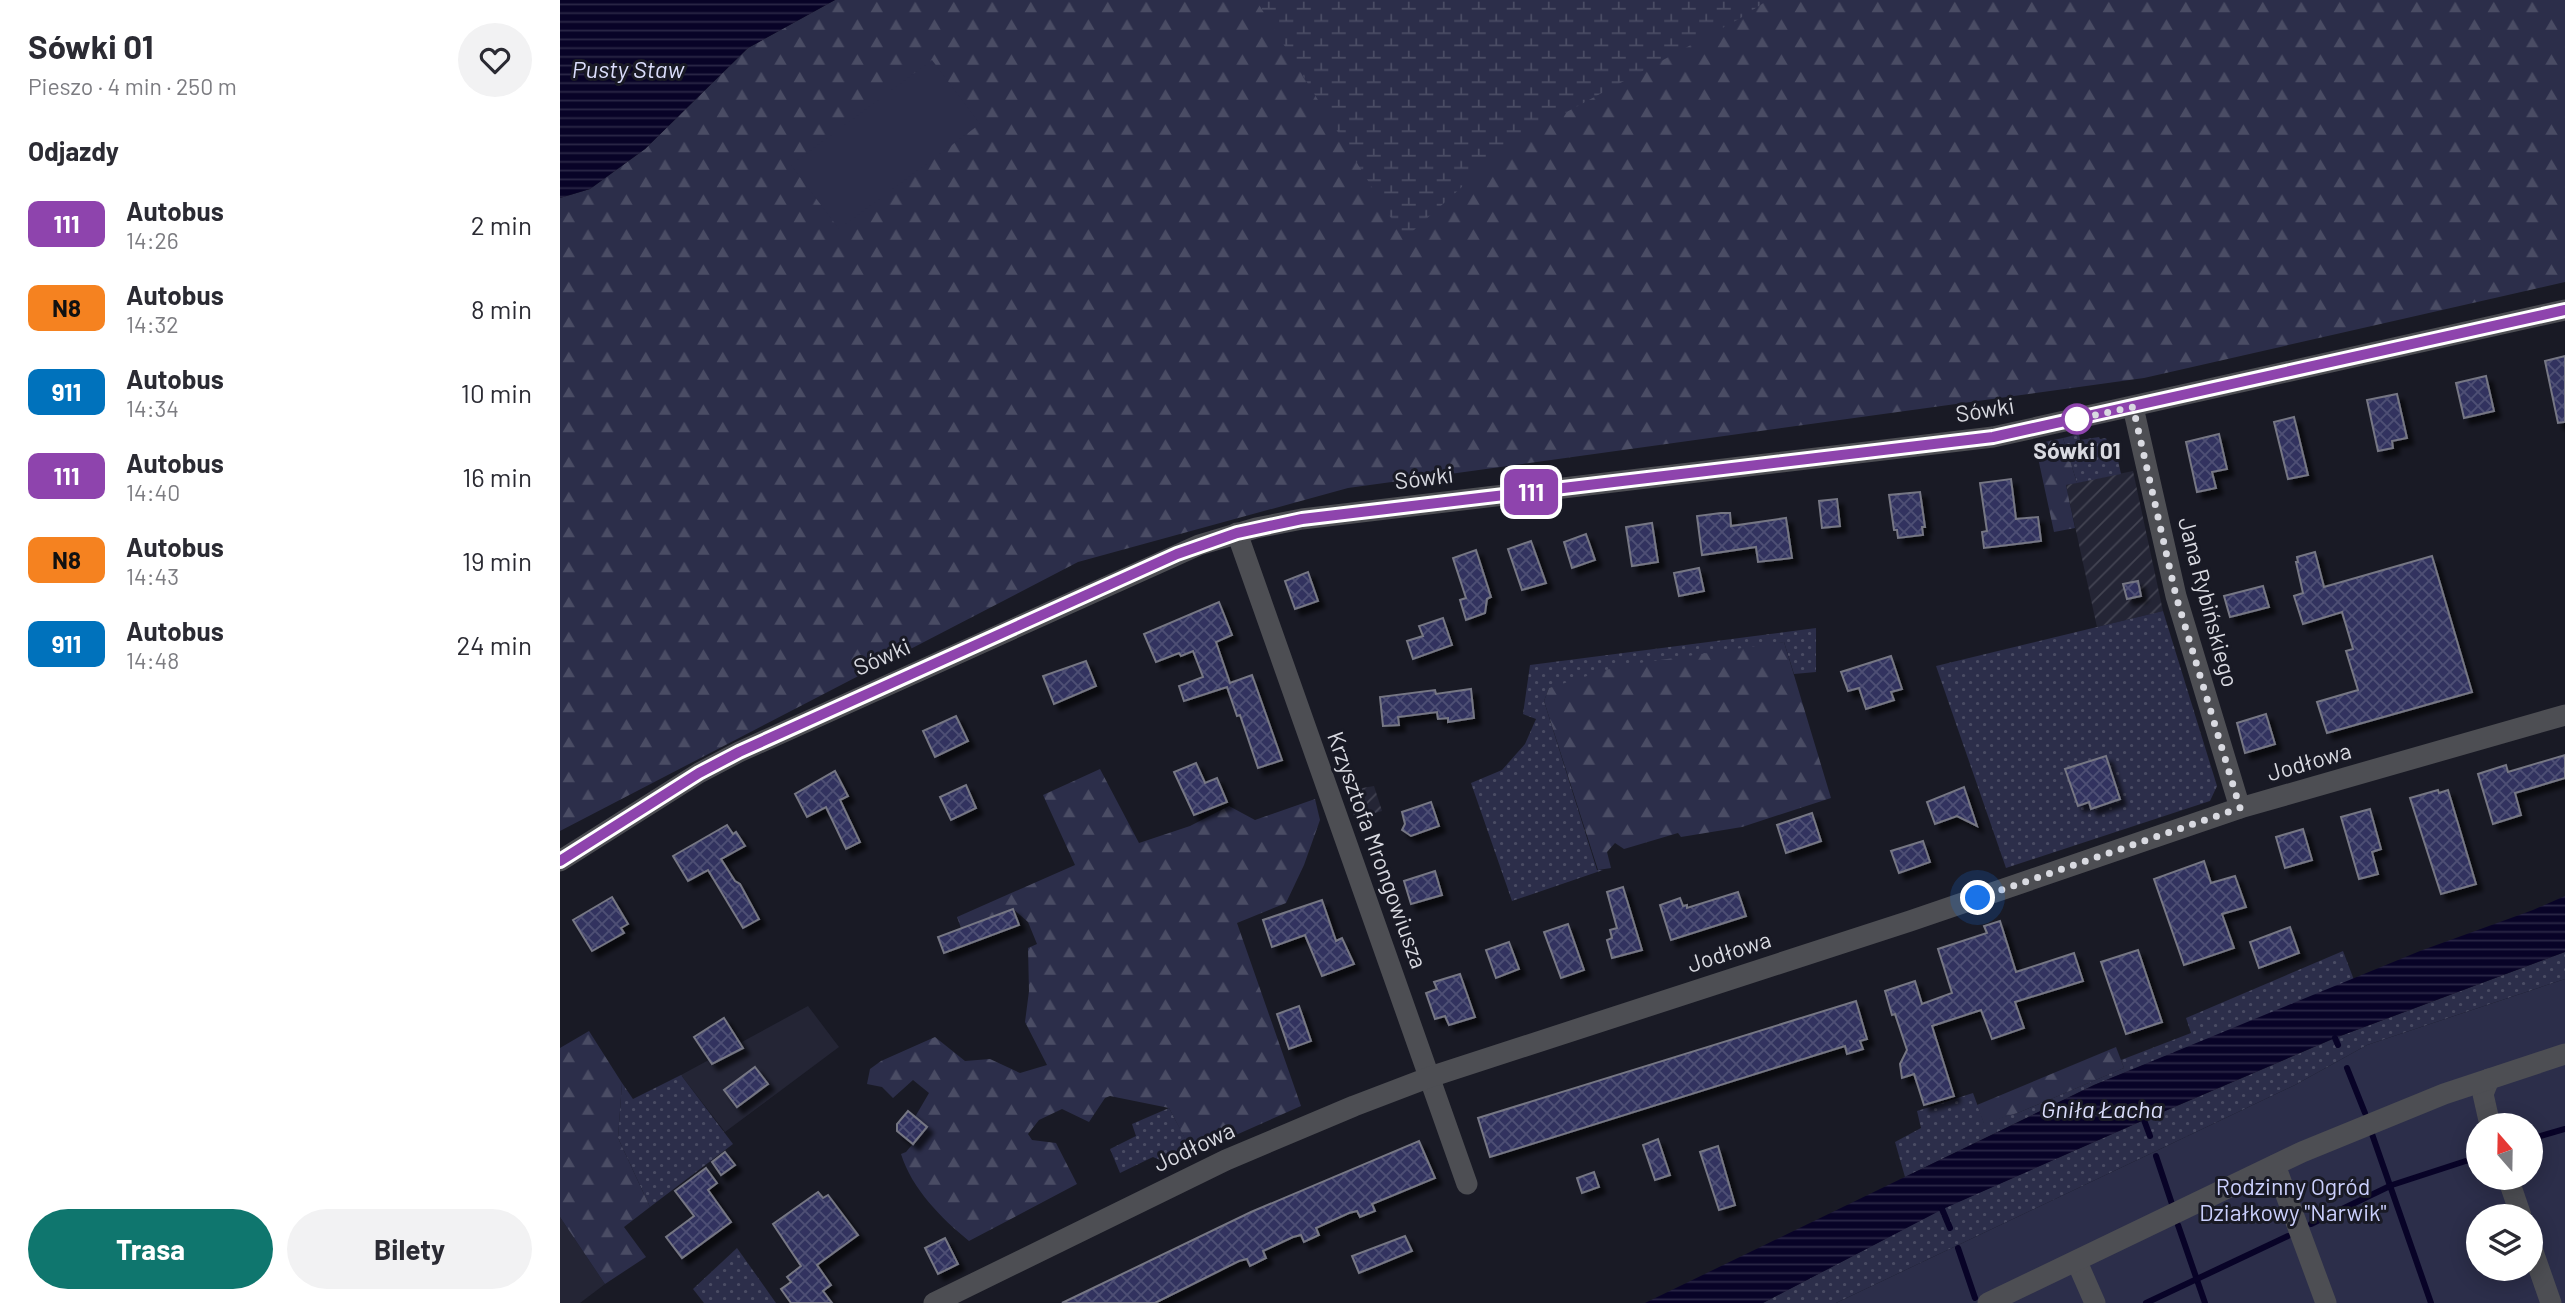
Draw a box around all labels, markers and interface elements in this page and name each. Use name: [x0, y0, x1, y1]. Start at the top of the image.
button: heart: [458, 23, 532, 97]
text: Sówki 01: [28, 26, 153, 66]
water label: Pusty Staw: [572, 54, 686, 83]
text: Pieszo · 4 min · 250 m: [28, 72, 237, 100]
text: Odjazdy: [28, 135, 119, 166]
text: Autobus: [126, 195, 224, 226]
text: 111: [54, 209, 79, 238]
text: 2 min: [471, 209, 532, 240]
text: 14:26: [126, 226, 179, 254]
text: Autobus: [126, 279, 224, 310]
text: N8: [52, 293, 81, 322]
text: 8 min: [471, 293, 532, 324]
text: 14:32: [126, 310, 179, 338]
text: Autobus: [126, 363, 224, 394]
text: 911: [52, 377, 81, 406]
text: 10 min: [461, 377, 532, 408]
street label: Sówki: [1953, 391, 2016, 427]
text: 14:34: [126, 394, 179, 422]
marker: Sówki 01: [2062, 404, 2092, 434]
place label: Sówki 01: [2033, 436, 2121, 464]
text: Autobus: [126, 447, 224, 478]
street label: Sówki: [1393, 459, 1455, 495]
text: 111: [54, 461, 79, 490]
text: 16 min: [462, 461, 532, 492]
line badge: 111: [1491, 469, 1571, 515]
text: 111: [1518, 477, 1544, 506]
text: 14:40: [126, 478, 180, 506]
street label: Jana Rybińskiego: [2173, 514, 2245, 690]
text: Autobus: [126, 531, 224, 562]
text: N8: [52, 545, 81, 574]
text: 19 min: [462, 545, 532, 576]
text: 14:43: [126, 562, 179, 590]
text: Autobus: [126, 615, 224, 646]
text: 911: [52, 629, 81, 658]
text: 24 min: [456, 629, 532, 660]
street label: Sówki: [849, 631, 914, 681]
text: 14:48: [126, 646, 179, 674]
street label: Krzysztofa Mrongowiusza: [1322, 727, 1434, 972]
street label: Jodłowa: [2263, 736, 2354, 786]
your location: [1960, 880, 1995, 915]
street label: Jodłowa: [1683, 924, 1774, 978]
water label: Gniła Łacha: [2041, 1094, 2163, 1123]
north arrow: [2466, 1113, 2543, 1190]
map controls: [2466, 1113, 2543, 1281]
street label: Jodłowa: [1149, 1115, 1239, 1177]
park label: Rodzinny Ogród Działkowy "Narwik": [2199, 1172, 2387, 1226]
button: layers: [2466, 1204, 2543, 1281]
button: Trasa: [28, 1209, 273, 1289]
button: Bilety: [287, 1209, 532, 1289]

